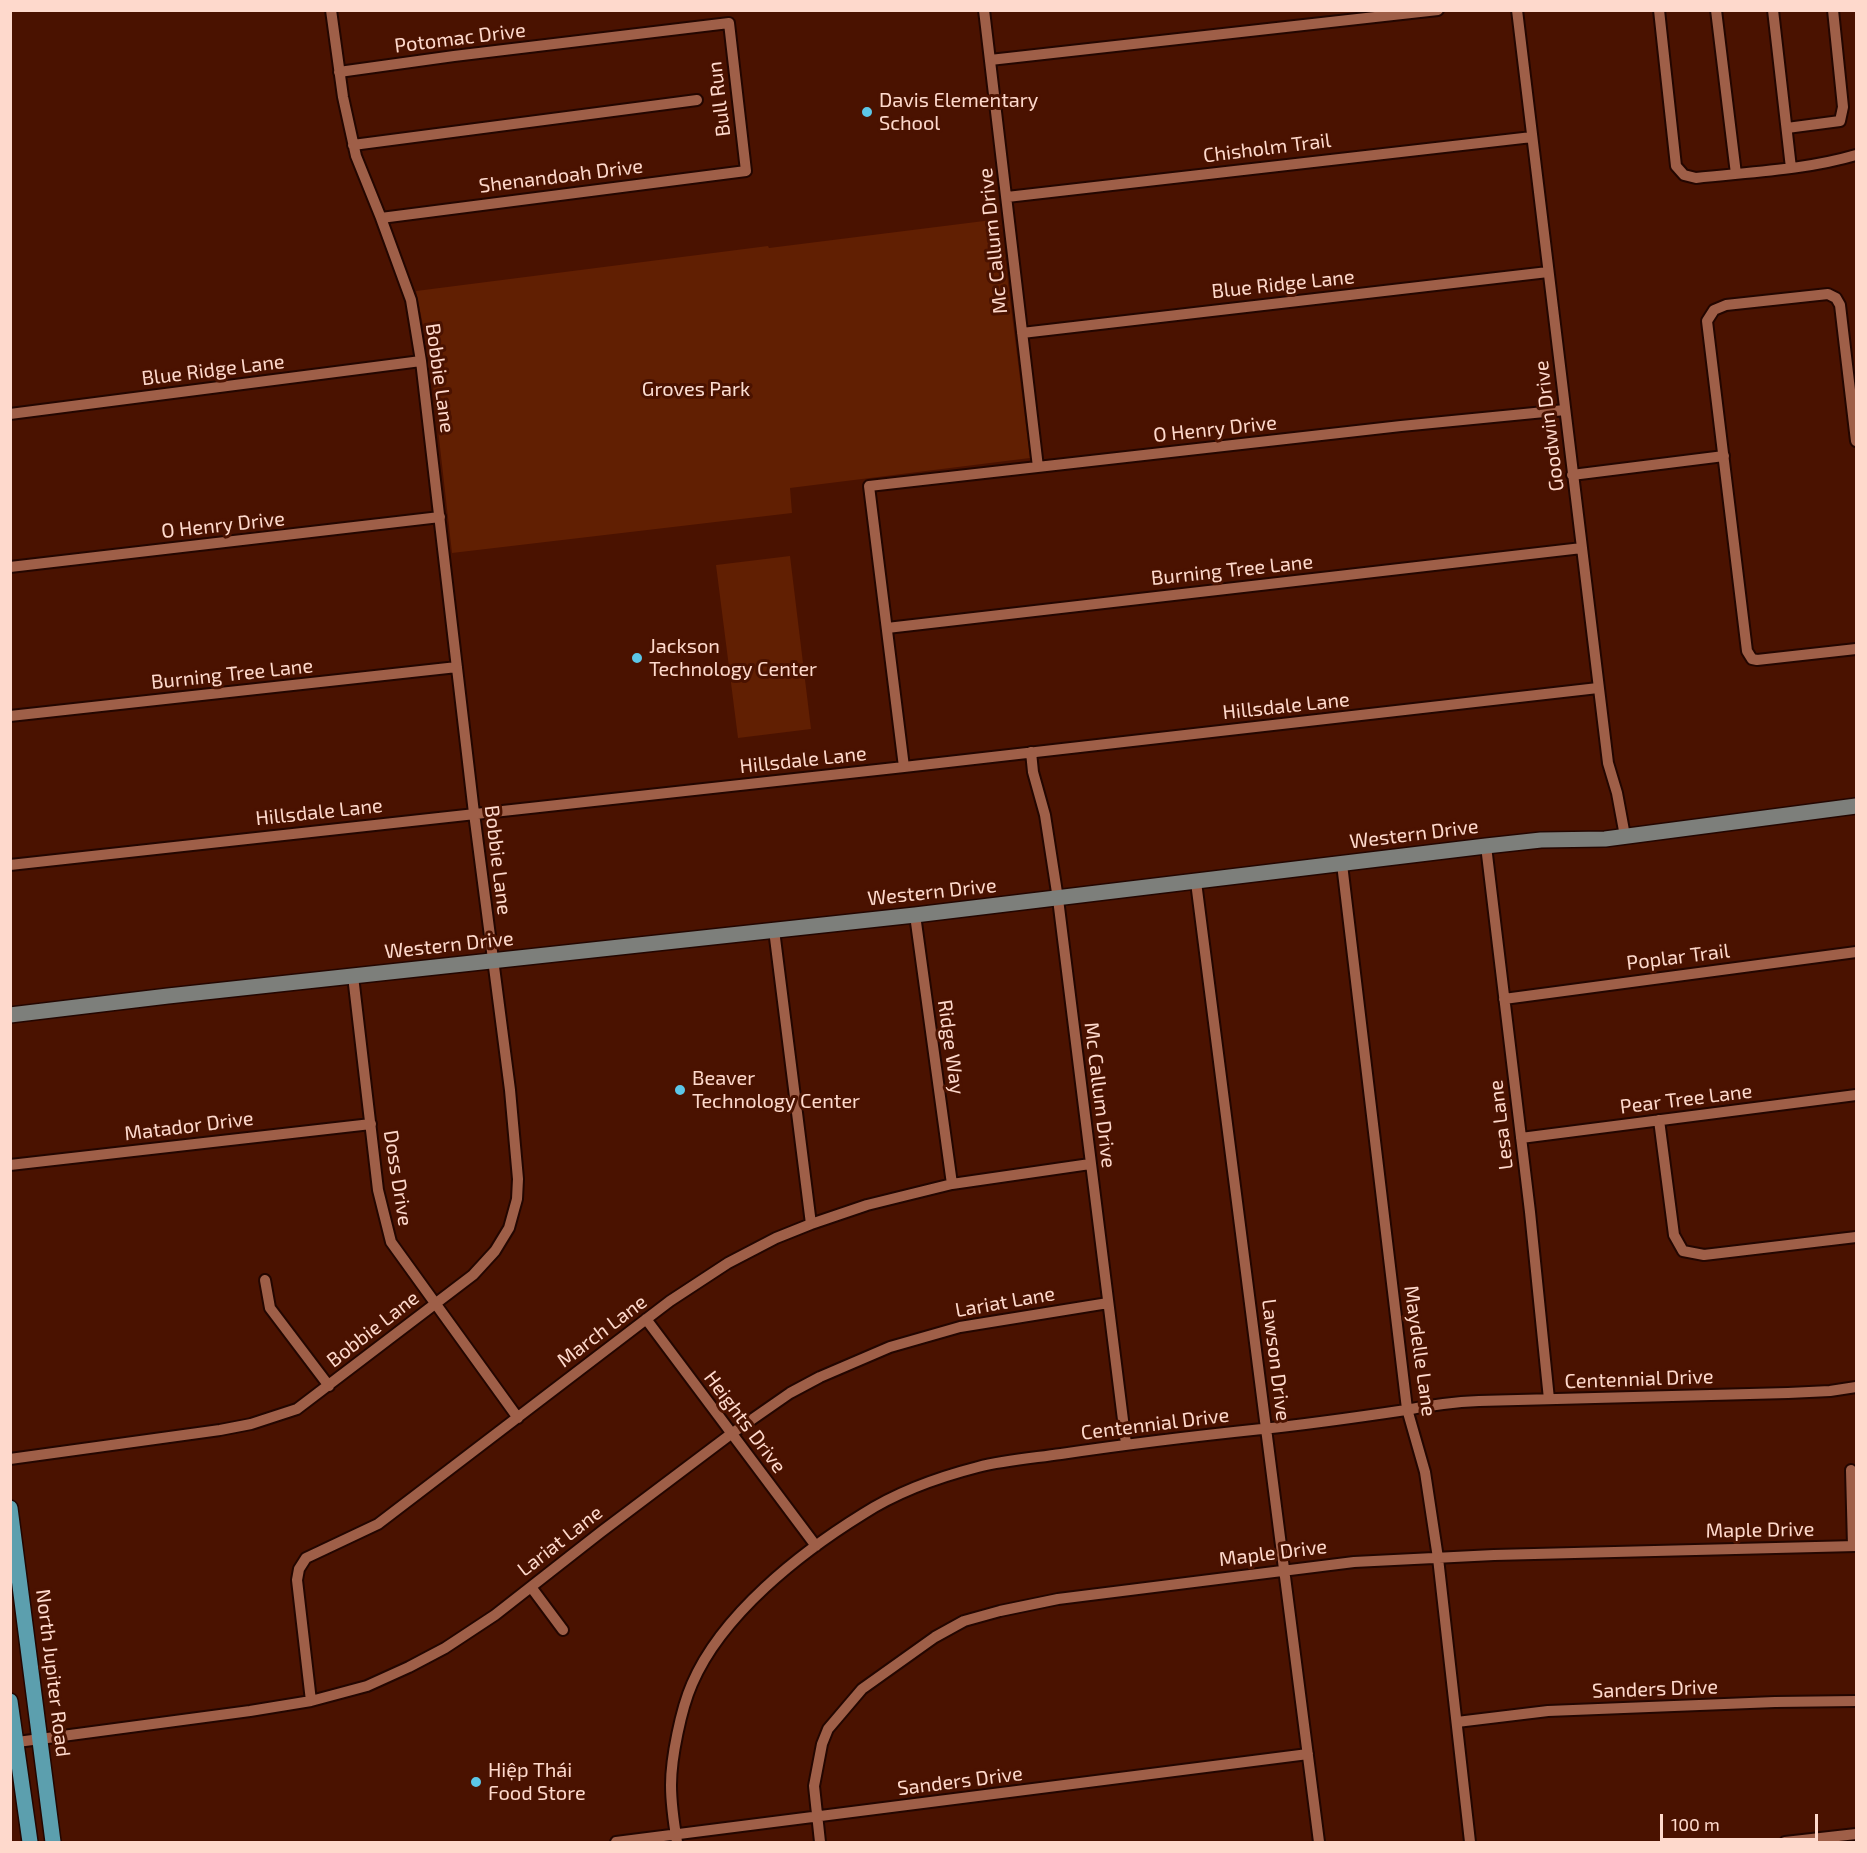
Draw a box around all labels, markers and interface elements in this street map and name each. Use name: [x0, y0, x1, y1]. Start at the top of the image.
street label: Potomac Drive: [393, 18, 527, 58]
street label: Bull Run: [702, 60, 736, 138]
place label: Davis Elementary School: [879, 88, 1038, 135]
marker: Davis Elementary School: [860, 105, 874, 119]
street label: Chisholm Trail: [1202, 128, 1332, 168]
street label: Shenandoah Drive: [478, 154, 644, 198]
street label: Mc Callum Drive: [973, 167, 1013, 315]
street label: Blue Ridge Lane: [1210, 265, 1356, 303]
street label: Bobbie Lane: [420, 322, 460, 434]
street label: Blue Ridge Lane: [140, 349, 286, 391]
street label: Goodwin Drive: [1529, 359, 1569, 493]
park label: Groves Park: [642, 377, 750, 401]
street label: O Henry Drive: [1152, 411, 1278, 447]
street label: O Henry Drive: [160, 507, 286, 543]
street label: Burning Tree Lane: [1150, 550, 1314, 590]
place label: Jackson Technology Center: [649, 634, 817, 681]
marker: Jackson Technology Center: [630, 651, 644, 665]
street label: Burning Tree Lane: [150, 654, 314, 694]
street label: Hillsdale Lane: [1221, 687, 1351, 725]
street label: Hillsdale Lane: [738, 741, 868, 779]
street label: Hillsdale Lane: [254, 793, 384, 831]
street label: Bobbie Lane: [479, 804, 517, 916]
street label: Western Drive: [1348, 814, 1480, 854]
street label: Western Drive: [866, 873, 998, 911]
street label: Western Drive: [383, 926, 515, 964]
street label: Poplar Trail: [1625, 939, 1731, 975]
street label: Ridge Way: [932, 998, 970, 1096]
street label: Mc Callum Drive: [1079, 1021, 1121, 1169]
place label: Beaver Technology Center: [692, 1066, 860, 1113]
street label: Lesa Lane: [1484, 1079, 1518, 1171]
street label: Pear Tree Lane: [1619, 1079, 1753, 1119]
marker: Beaver Technology Center: [673, 1083, 687, 1097]
street label: Matador Drive: [123, 1106, 255, 1146]
street label: Doss Drive: [379, 1128, 417, 1228]
street label: Lariat Lane: [953, 1281, 1057, 1323]
street label: Maydelle Lane: [1399, 1284, 1441, 1418]
street label: Bobbie Lane: [322, 1286, 424, 1372]
street label: March Lane: [553, 1290, 651, 1372]
street label: Lawson Drive: [1257, 1298, 1295, 1422]
street label: Centennial Drive: [1564, 1364, 1714, 1394]
street label: Heights Drive: [699, 1366, 791, 1478]
street label: Centennial Drive: [1080, 1403, 1230, 1445]
street label: Lariat Lane: [513, 1500, 607, 1582]
street label: Maple Drive: [1705, 1517, 1815, 1543]
street label: Maple Drive: [1218, 1534, 1328, 1572]
street label: North Jupiter Road: [31, 1588, 75, 1758]
street label: Sanders Drive: [1592, 1675, 1718, 1703]
place label: Hiệp Thái Food Store: [488, 1758, 586, 1805]
street label: Sanders Drive: [896, 1761, 1024, 1801]
marker: Hiệp Thái Food Store: [469, 1775, 483, 1789]
scale bar: [1663, 1802, 1820, 1840]
text: 100 m: [1671, 1813, 1720, 1835]

